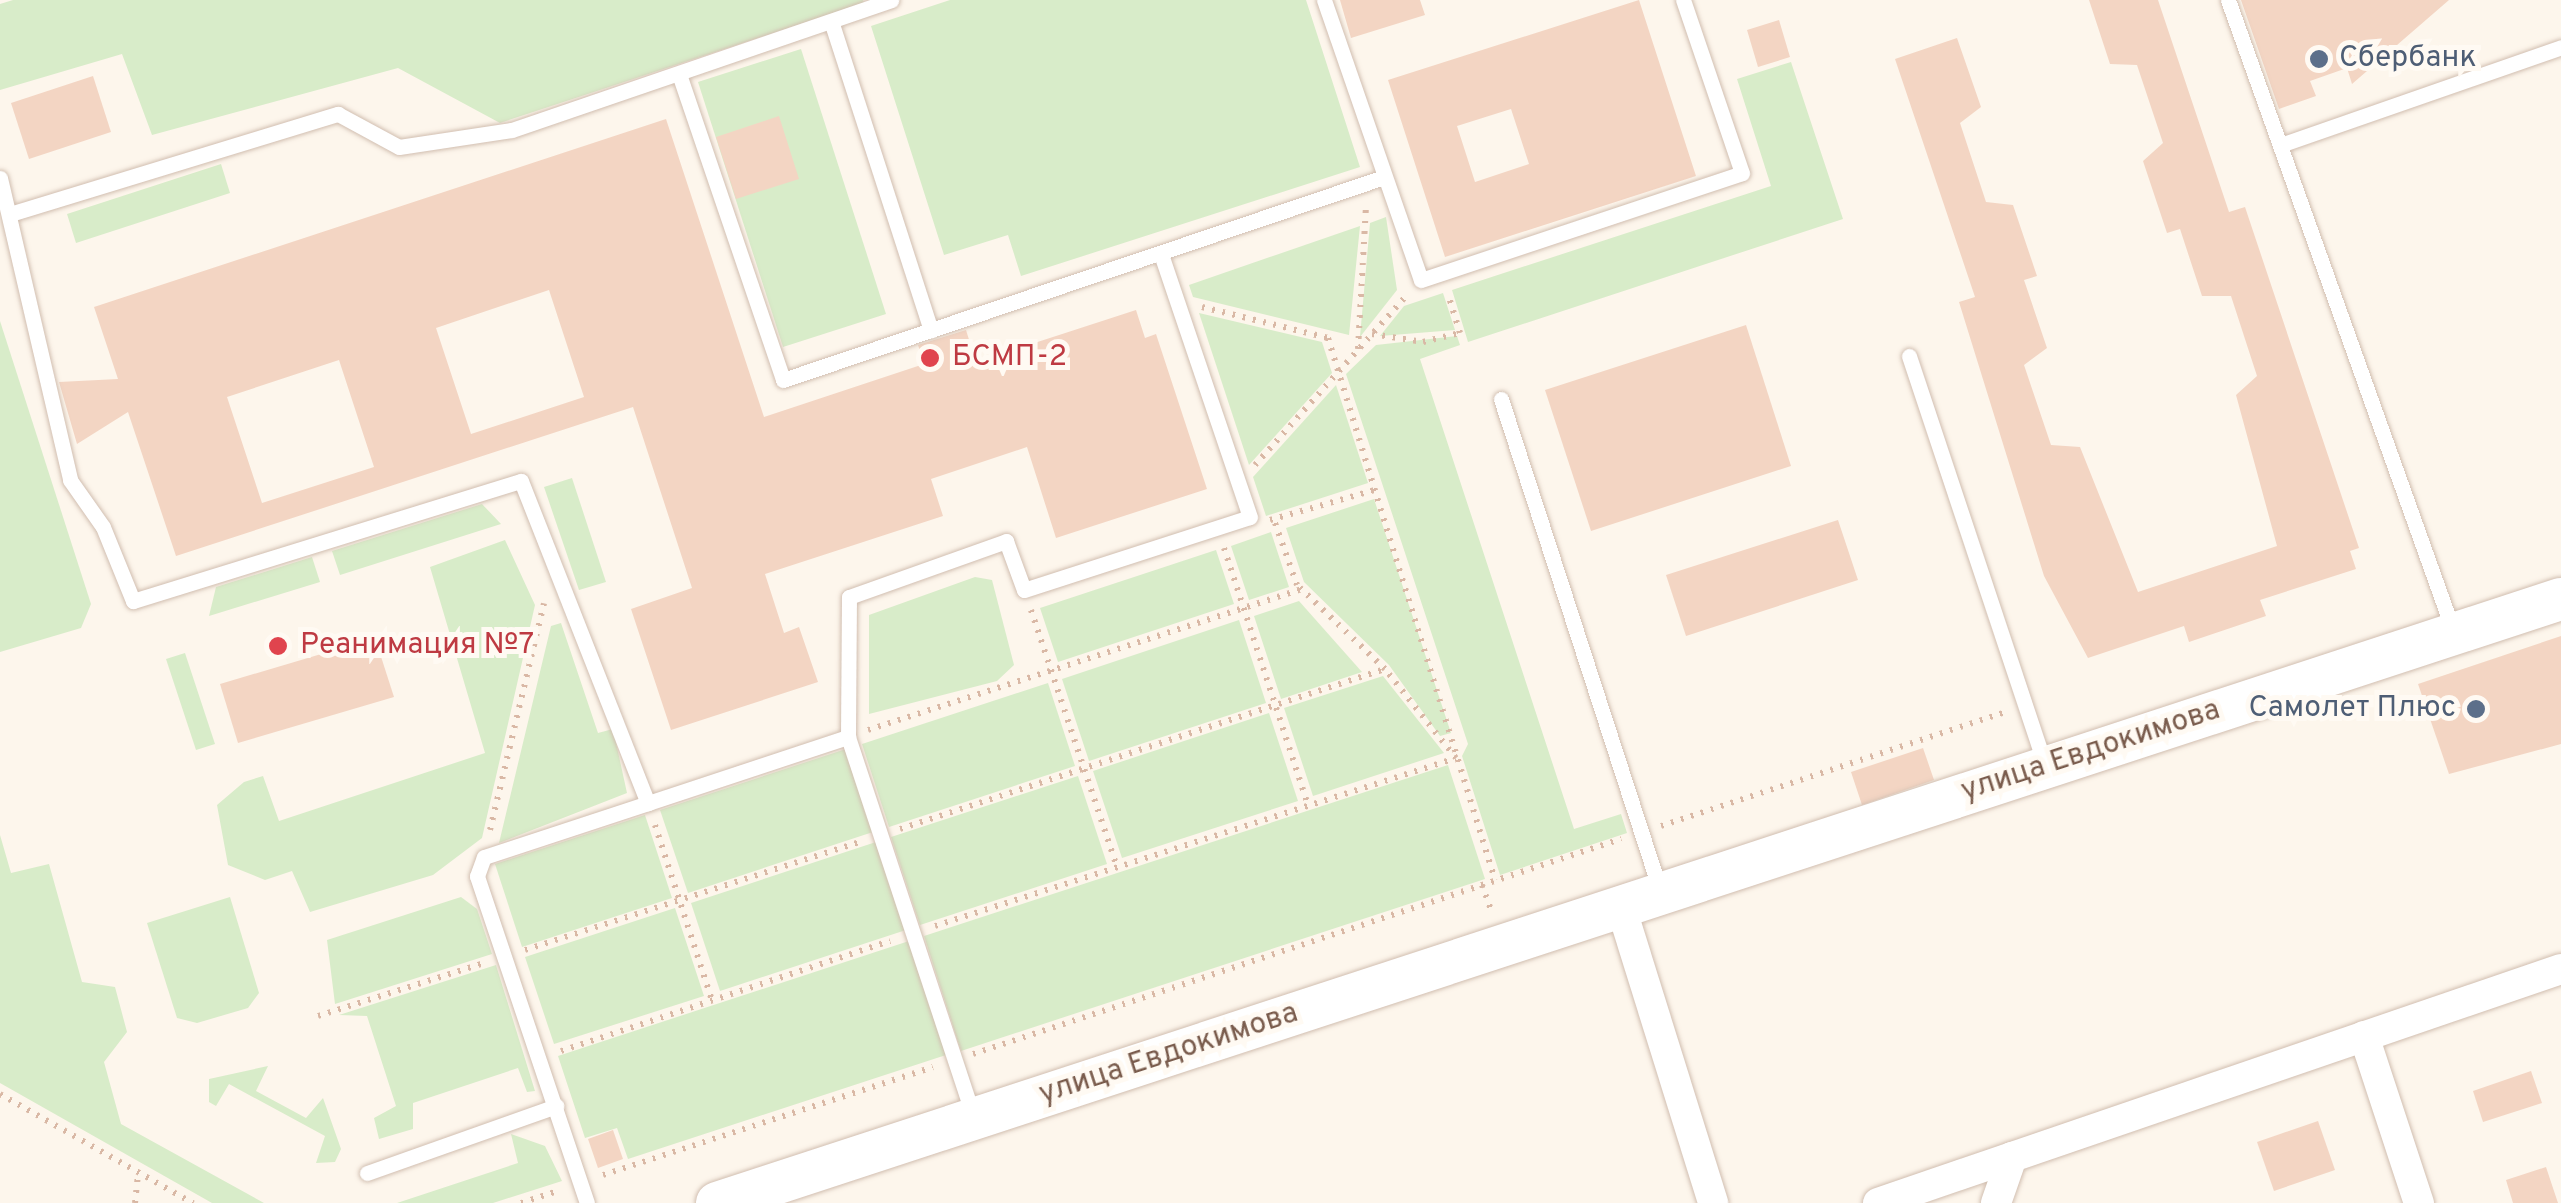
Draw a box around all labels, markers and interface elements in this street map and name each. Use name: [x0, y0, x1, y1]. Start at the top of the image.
place label: Сбербанк: [2339, 41, 2477, 77]
marker: Сбербанк: [2308, 48, 2330, 70]
place label: БСМП-2: [952, 340, 1067, 376]
marker: БСМП-2: [917, 345, 943, 371]
place label: Реанимация №7: [300, 628, 534, 664]
marker: Реанимация №7: [265, 633, 291, 659]
place label: Самолет Плюс: [2248, 691, 2456, 727]
street label: улица Евдокимова: [1957, 693, 2225, 811]
marker: Самолет Плюс: [2465, 698, 2487, 720]
street label: улица Евдокимова: [1035, 996, 1303, 1114]

